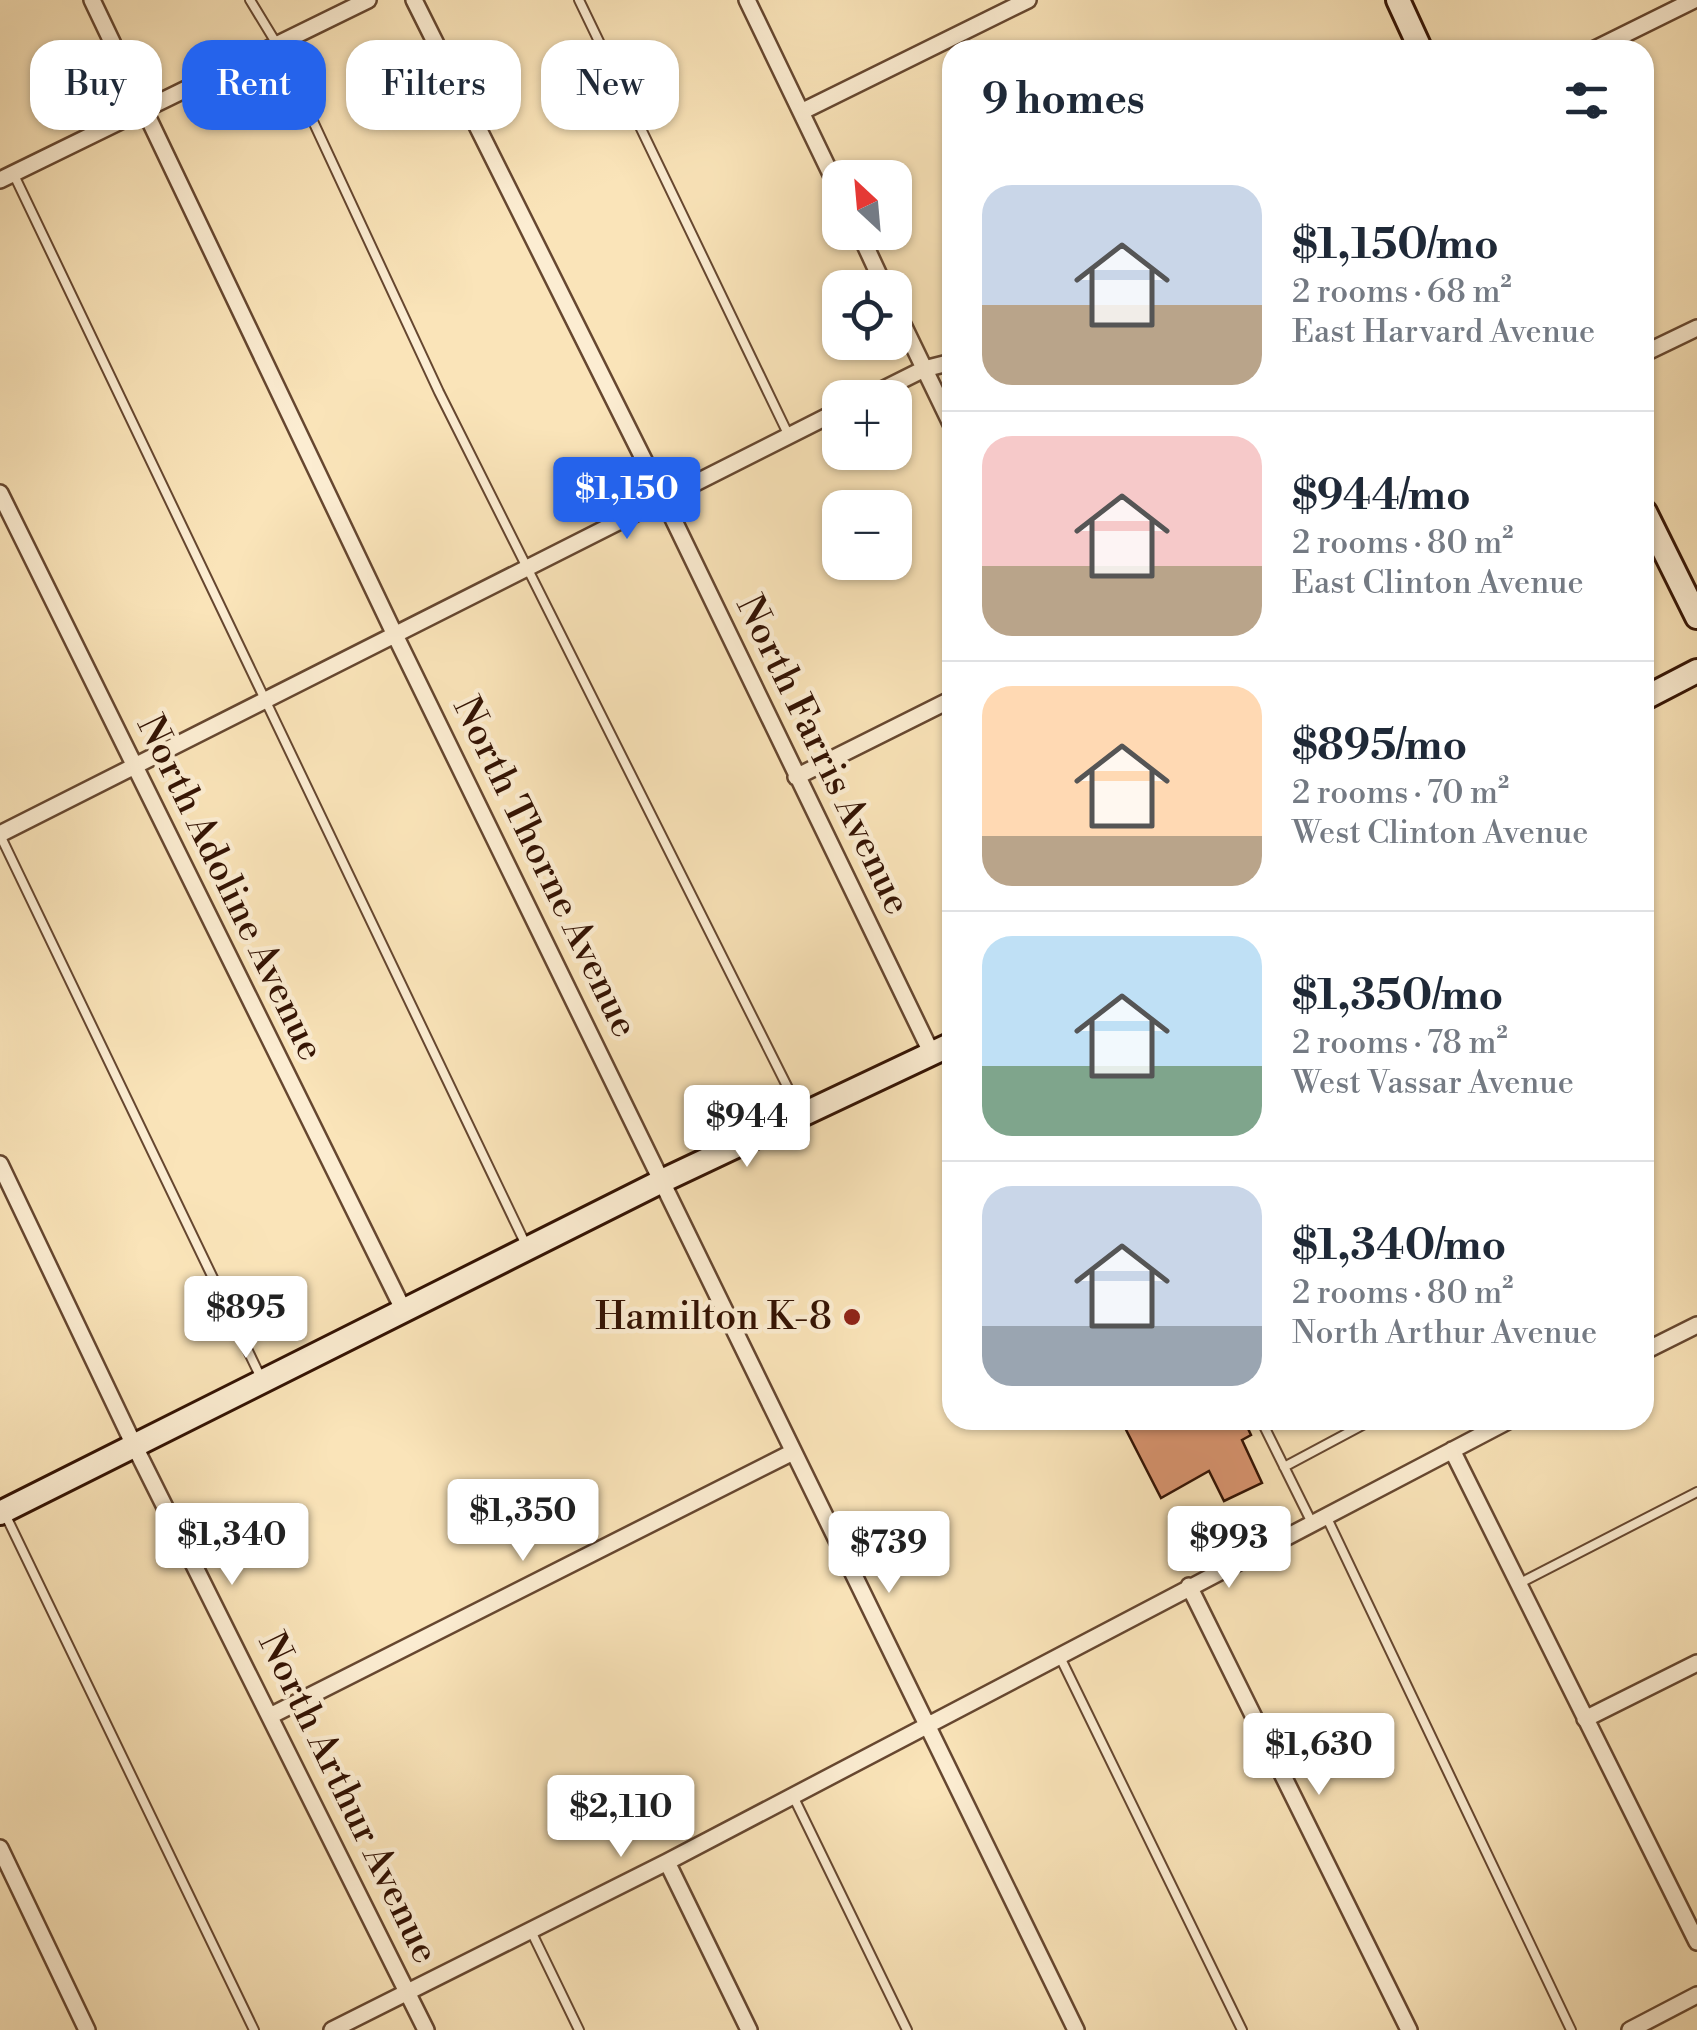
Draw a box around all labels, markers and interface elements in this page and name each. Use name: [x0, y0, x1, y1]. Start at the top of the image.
chip: Buy: [30, 40, 162, 130]
chip: Rent: [182, 40, 326, 130]
chip: Filters: [346, 40, 521, 130]
chip: New: [541, 40, 679, 130]
icon: filters: [1559, 73, 1614, 128]
text: 9 homes: [982, 74, 1145, 127]
north arrow: [822, 160, 912, 250]
map controls: [822, 160, 912, 580]
text: $1,150/mo: [1292, 219, 1499, 272]
icon: home: [1062, 225, 1182, 345]
button: locate: [822, 270, 912, 360]
text: 2 rooms · 68 m²: [1292, 272, 1512, 312]
text: East Harvard Avenue: [1292, 312, 1595, 352]
button: +: [822, 380, 912, 470]
pin: $1,150: [546, 457, 708, 542]
text: $1,150: [575, 469, 679, 509]
text: $944/mo: [1292, 470, 1471, 523]
icon: home: [1062, 476, 1182, 596]
button: −: [822, 490, 912, 580]
text: 2 rooms · 80 m²: [1292, 523, 1513, 563]
text: East Clinton Avenue: [1292, 563, 1584, 603]
street label: North Farris Avenue: [725, 588, 921, 922]
street label: North Thorne Avenue: [442, 689, 648, 1045]
street label: North Adoline Avenue: [126, 708, 334, 1068]
text: $895/mo: [1292, 720, 1467, 773]
icon: home: [1062, 726, 1182, 846]
text: 2 rooms · 70 m²: [1292, 773, 1509, 813]
text: West Clinton Avenue: [1292, 813, 1588, 853]
text: $1,350/mo: [1292, 970, 1503, 1023]
icon: home: [1062, 976, 1182, 1096]
text: 2 rooms · 78 m²: [1292, 1023, 1508, 1063]
text: West Vassar Avenue: [1292, 1063, 1574, 1103]
pin: $944: [688, 1085, 806, 1170]
text: $944: [706, 1097, 788, 1137]
text: $1,340/mo: [1292, 1220, 1506, 1273]
icon: home: [1062, 1226, 1182, 1346]
text: 2 rooms · 80 m²: [1292, 1273, 1513, 1313]
pin: $895: [187, 1276, 305, 1361]
text: $895: [206, 1288, 286, 1328]
place label: Hamilton K-8: [595, 1294, 832, 1341]
marker: Hamilton K-8: [841, 1306, 863, 1328]
text: North Arthur Avenue: [1292, 1313, 1597, 1353]
pin: $1,350: [442, 1479, 604, 1564]
text: $1,350: [470, 1491, 576, 1531]
pin: $1,340: [151, 1503, 313, 1588]
pin: $993: [1170, 1506, 1288, 1591]
pin: $739: [830, 1511, 948, 1596]
text: $1,340: [177, 1515, 287, 1555]
text: $993: [1190, 1518, 1268, 1558]
text: $739: [851, 1523, 927, 1563]
street label: North Arthur Avenue: [247, 1625, 449, 1971]
pin: $1,630: [1238, 1713, 1400, 1798]
text: $1,630: [1265, 1725, 1373, 1765]
pin: $2,110: [540, 1775, 702, 1860]
text: $2,110: [569, 1787, 673, 1827]

